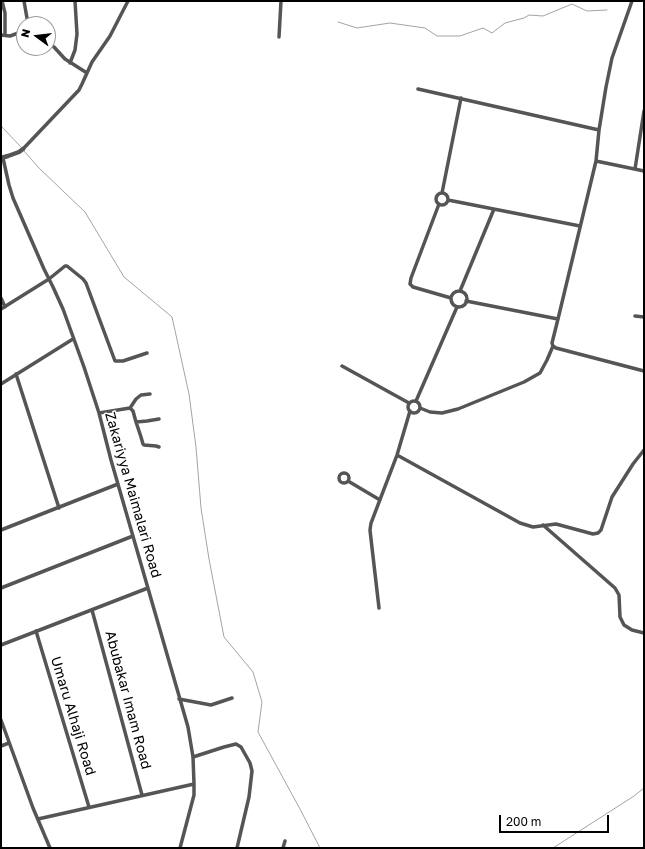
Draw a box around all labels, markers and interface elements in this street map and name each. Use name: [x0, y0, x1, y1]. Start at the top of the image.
north arrow: [16, 16, 56, 56]
text: N: [18, 27, 32, 39]
street label: Zakariyya Maimalari Road: [101, 410, 165, 580]
street label: Abubakar Imam Road: [101, 629, 155, 771]
street label: Umaru Alhaji Road: [47, 655, 99, 777]
scale bar: [501, 807, 611, 833]
text: 200 m: [506, 814, 541, 829]

